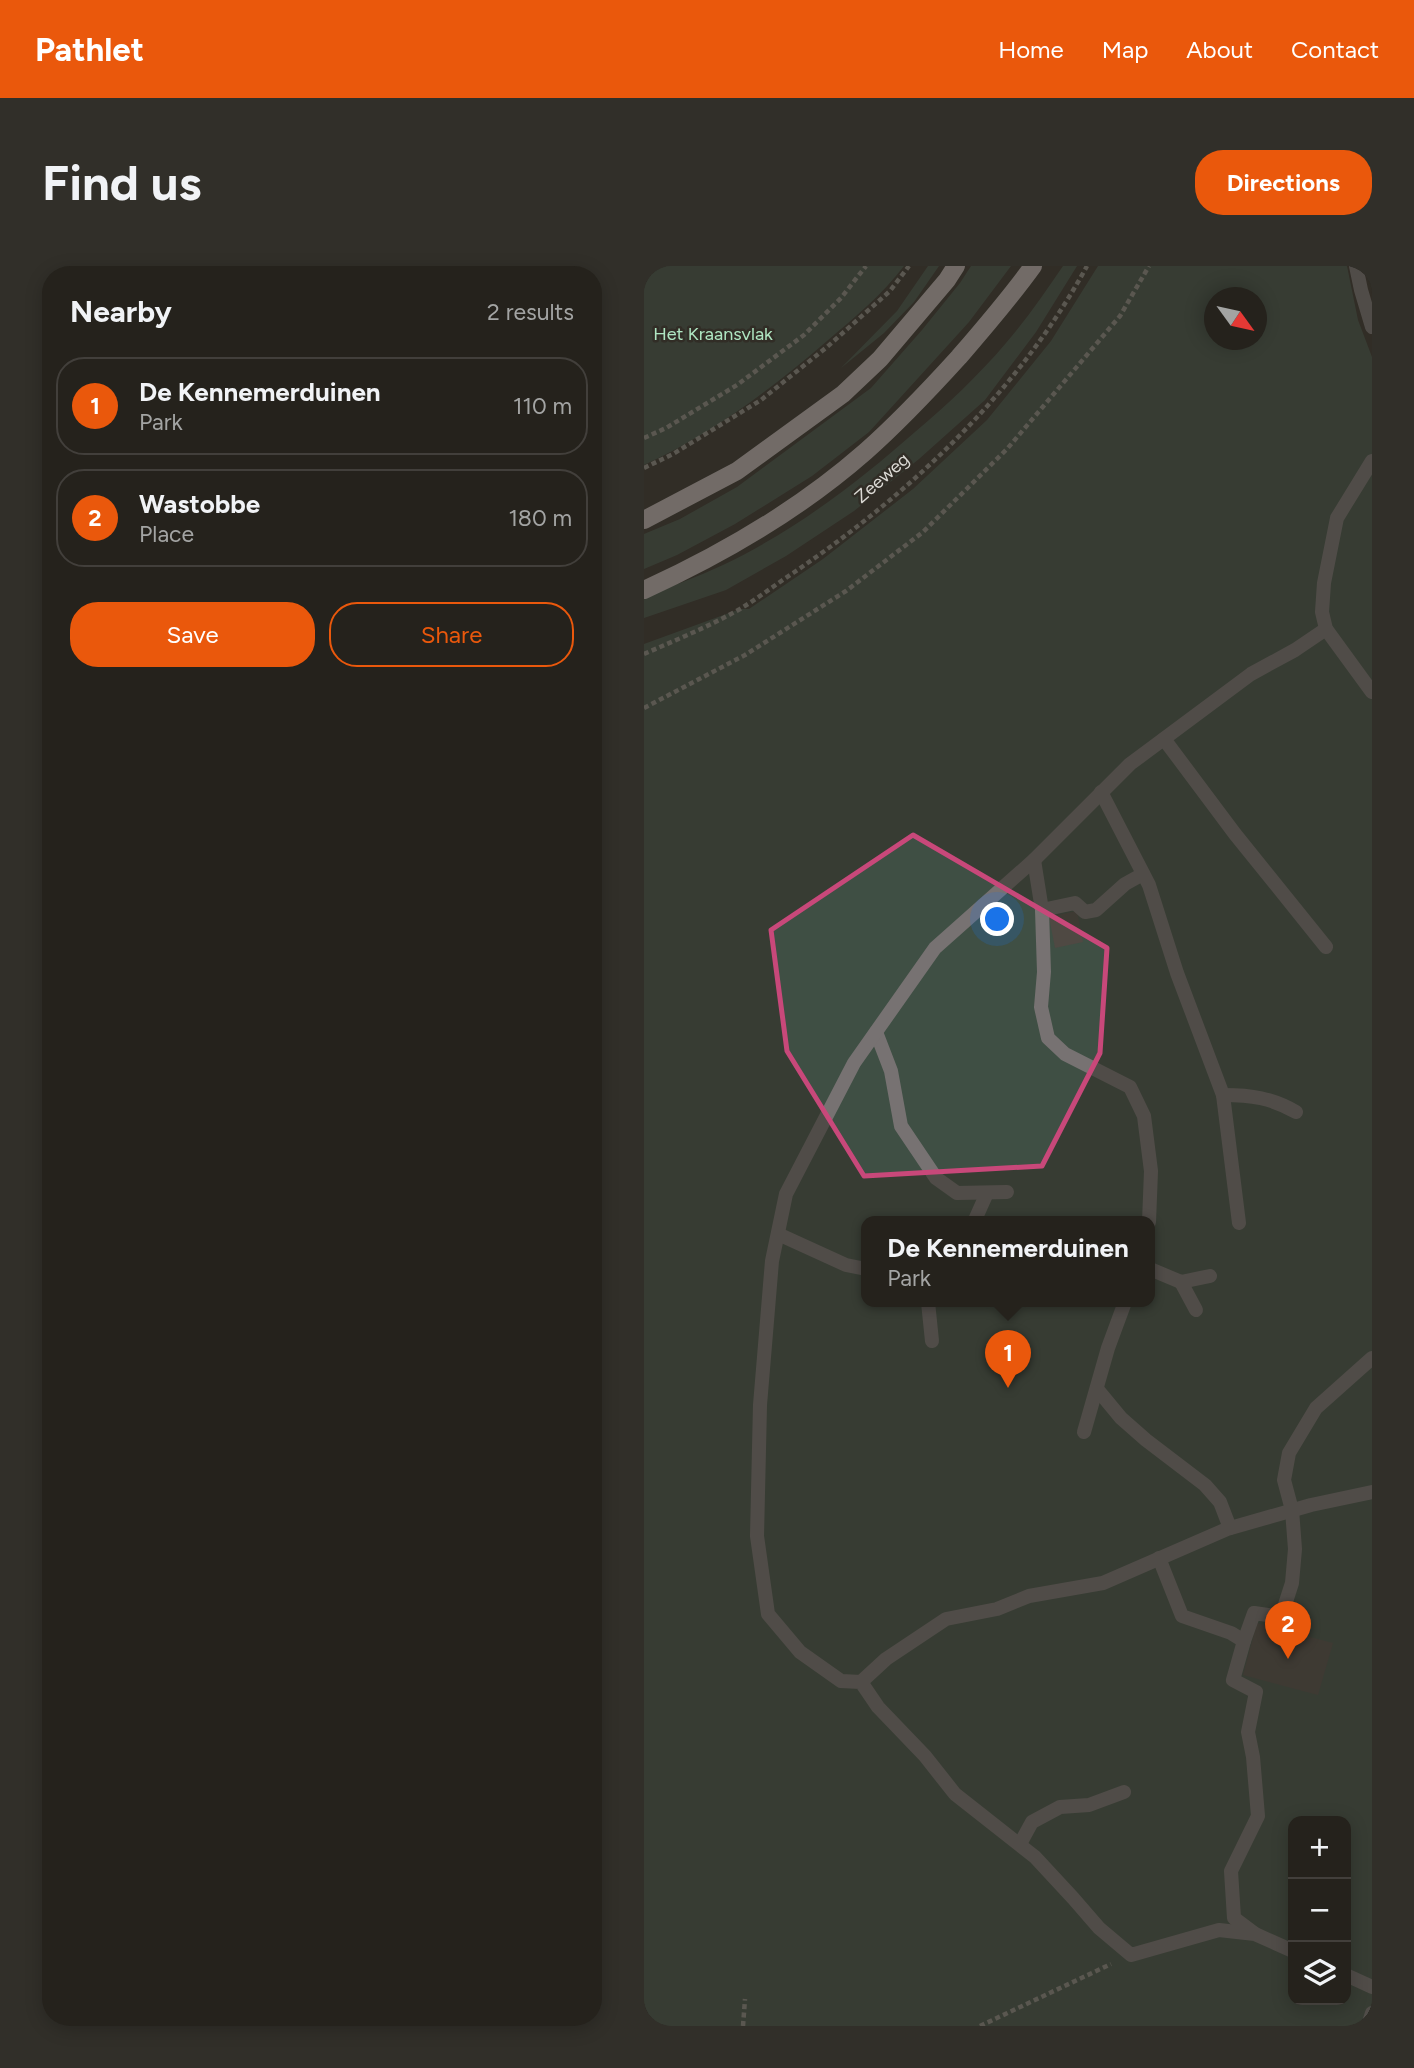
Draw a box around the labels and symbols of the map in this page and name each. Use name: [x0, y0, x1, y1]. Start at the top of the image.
north arrow: [1204, 287, 1267, 350]
park label: Het Kraansvlak: [653, 323, 773, 345]
street label: Zeeweg: [850, 448, 914, 508]
your location: [980, 902, 1014, 936]
pin: 1: [985, 1330, 1031, 1388]
pin: 2: [1265, 1601, 1311, 1659]

